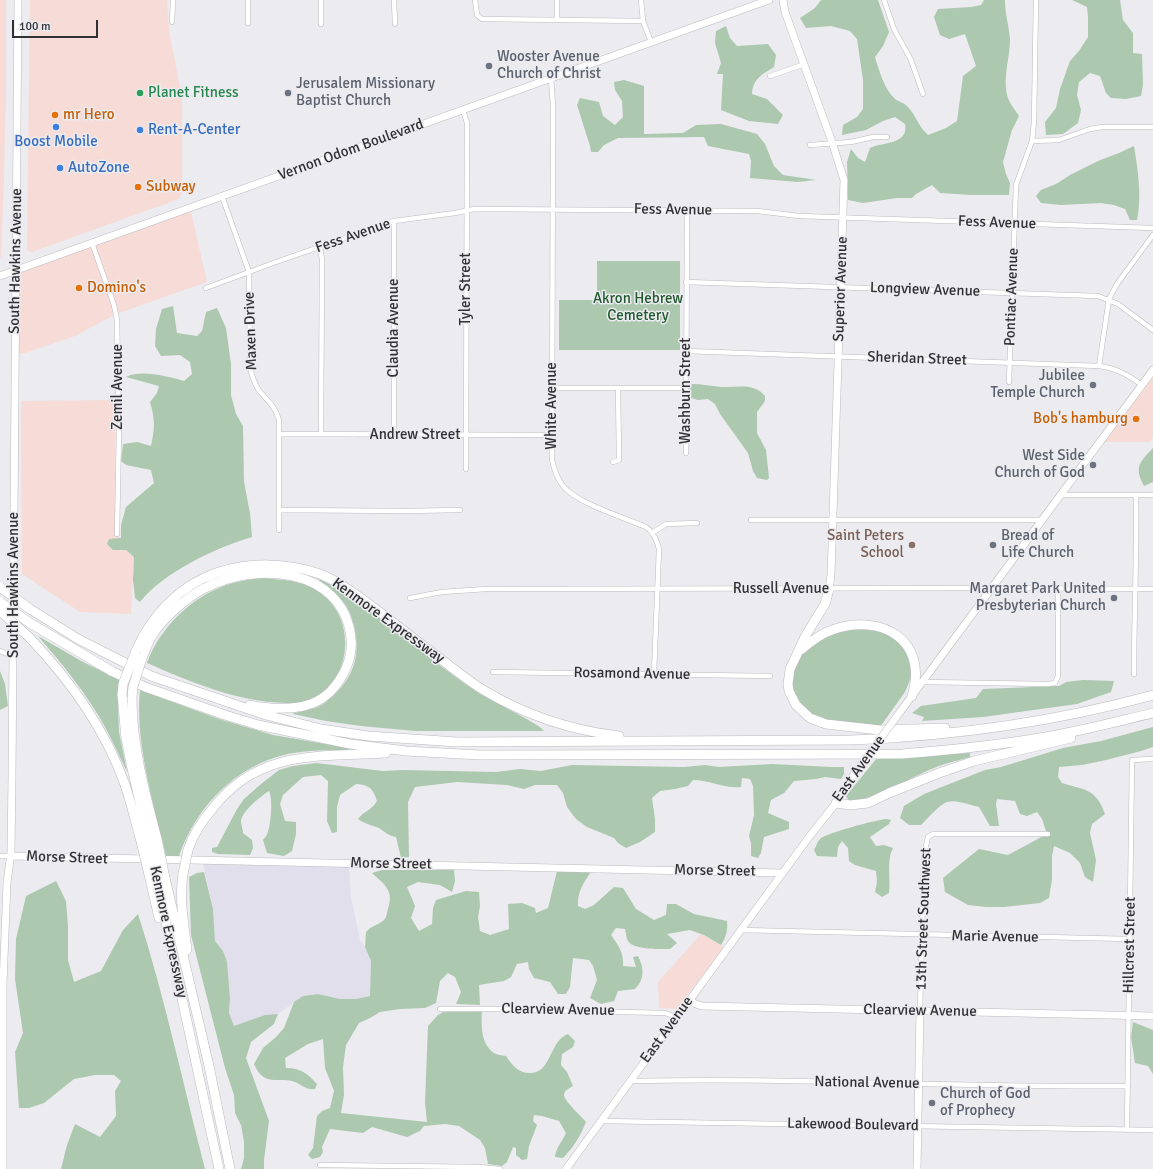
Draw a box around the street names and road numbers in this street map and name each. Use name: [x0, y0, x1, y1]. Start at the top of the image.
street label: Vernon Odom Boulevard: [276, 115, 426, 185]
street label: South Hawkins Avenue: [6, 188, 26, 334]
street label: Fess Avenue: [634, 200, 712, 220]
street label: Fess Avenue: [958, 213, 1036, 233]
street label: Fess Avenue: [313, 215, 393, 257]
street label: Superior Avenue: [830, 236, 852, 342]
street label: Pontiac Avenue: [1001, 248, 1023, 346]
street label: Tyler Street: [457, 253, 475, 325]
street label: Claudia Avenue: [385, 278, 403, 378]
street label: Longview Avenue: [870, 279, 980, 301]
street label: Maxen Drive: [241, 291, 261, 371]
street label: Washburn Street: [677, 338, 695, 444]
street label: Zemil Avenue: [109, 344, 127, 430]
street label: Sheridan Street: [867, 348, 967, 370]
street label: White Avenue: [543, 362, 561, 450]
street label: Andrew Street: [369, 426, 461, 444]
street label: South Hawkins Avenue: [5, 512, 23, 658]
street label: Kenmore Expressway: [328, 574, 448, 668]
street label: Russell Avenue: [733, 580, 829, 598]
street label: Rosamond Avenue: [573, 664, 691, 684]
street label: East Avenue: [829, 732, 889, 806]
street label: 13th Street Southwest: [913, 847, 935, 991]
street label: Morse Street: [26, 848, 108, 868]
street label: Morse Street: [350, 854, 432, 874]
street label: Morse Street: [674, 861, 756, 881]
street label: Kenmore Expressway: [145, 864, 191, 1000]
street label: Hillcrest Street: [1120, 897, 1140, 993]
street label: Marie Avenue: [951, 927, 1039, 947]
street label: East Avenue: [637, 993, 697, 1067]
street label: Clearview Avenue: [501, 1000, 615, 1020]
street label: Clearview Avenue: [863, 1001, 977, 1021]
street label: National Avenue: [814, 1073, 920, 1093]
street label: Lakewood Boulevard: [787, 1115, 919, 1135]

